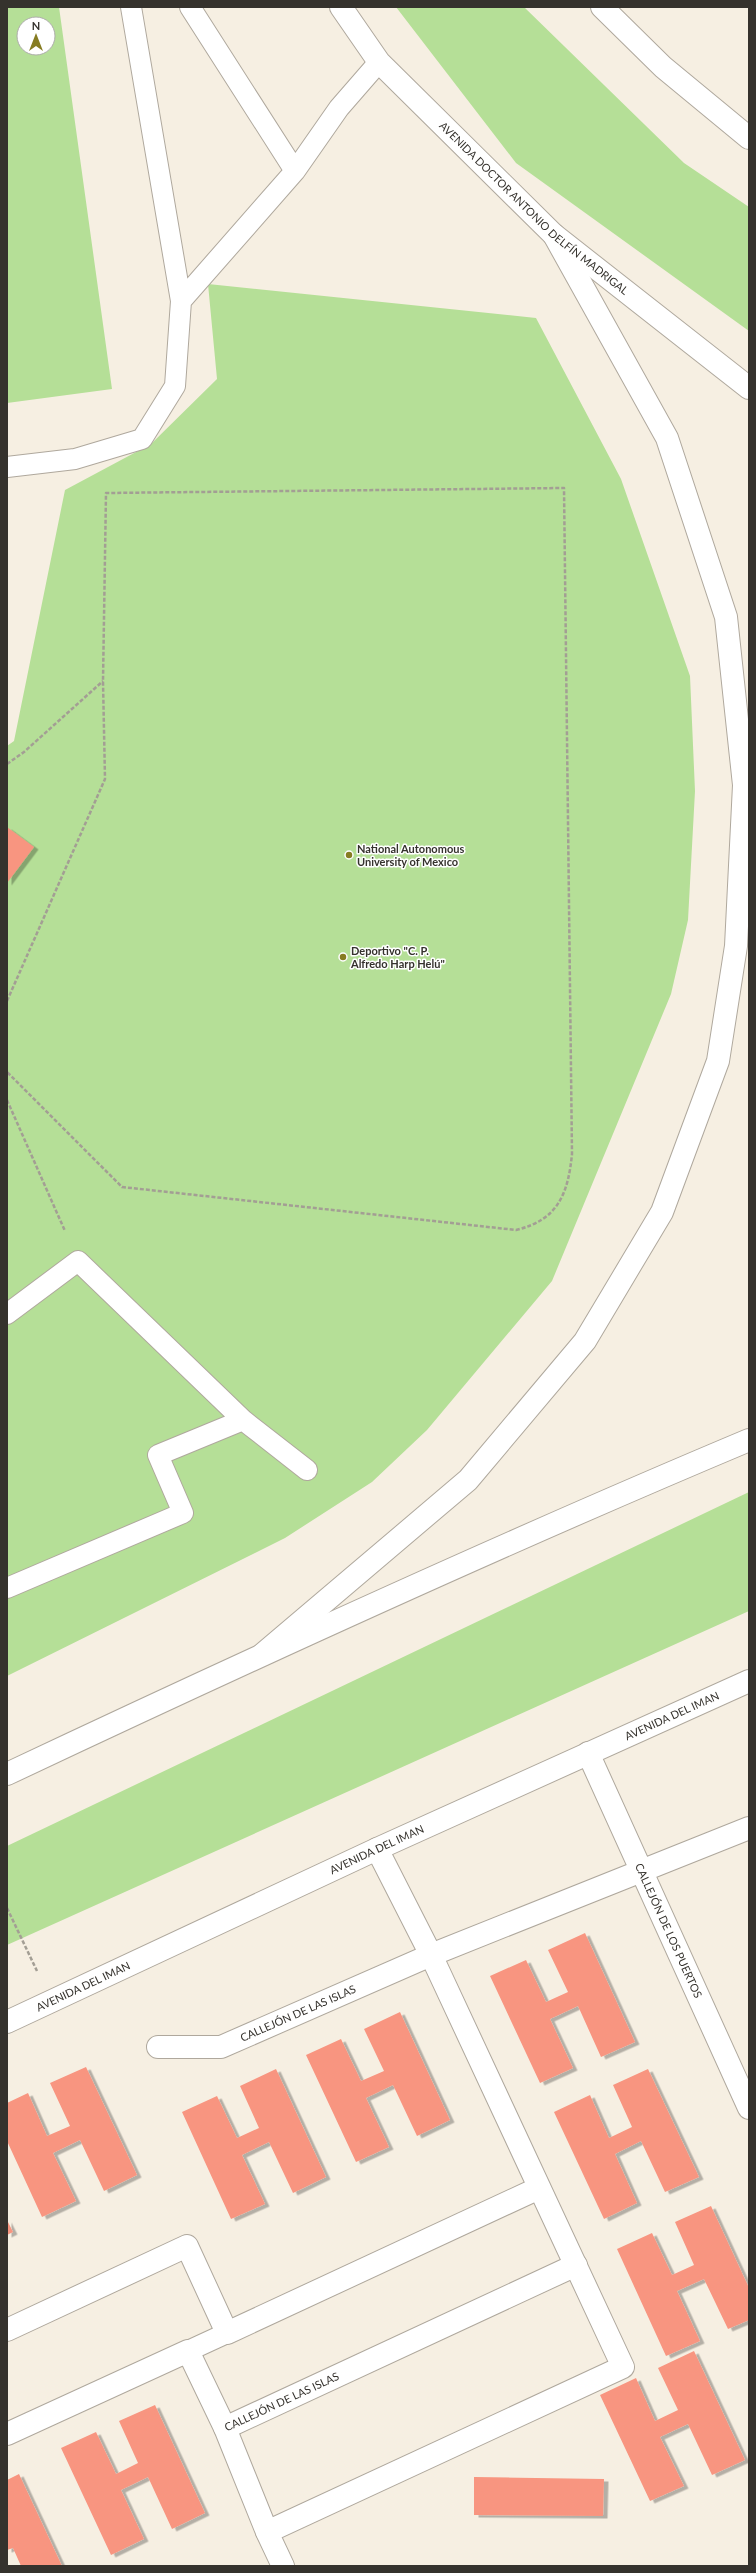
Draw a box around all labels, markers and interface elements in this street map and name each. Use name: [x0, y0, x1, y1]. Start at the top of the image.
north arrow: [16, 16, 56, 56]
text: N: [32, 19, 40, 32]
street label: AVENIDA DOCTOR ANTONIO DELFÍN MADRIGAL: [437, 119, 631, 297]
place label: National Autonomous University of Mexico: [357, 842, 464, 868]
marker: National Autonomous University of Mexico: [344, 850, 354, 860]
place label: Deportivo "C. P. Alfredo Harp Helú": [350, 944, 445, 970]
marker: Deportivo "C. P. Alfredo Harp Helú": [338, 952, 348, 962]
street label: AVENIDA DEL IMAN: [622, 1688, 721, 1742]
street label: AVENIDA DEL IMAN: [327, 1822, 426, 1876]
street label: CALLEJÓN DE LOS PUERTOS: [633, 1861, 705, 2000]
street label: AVENIDA DEL IMAN: [34, 1958, 132, 2014]
street label: CALLEJÓN DE LAS ISLAS: [238, 1982, 358, 2044]
street label: CALLEJÓN DE LAS ISLAS: [222, 2369, 341, 2433]

